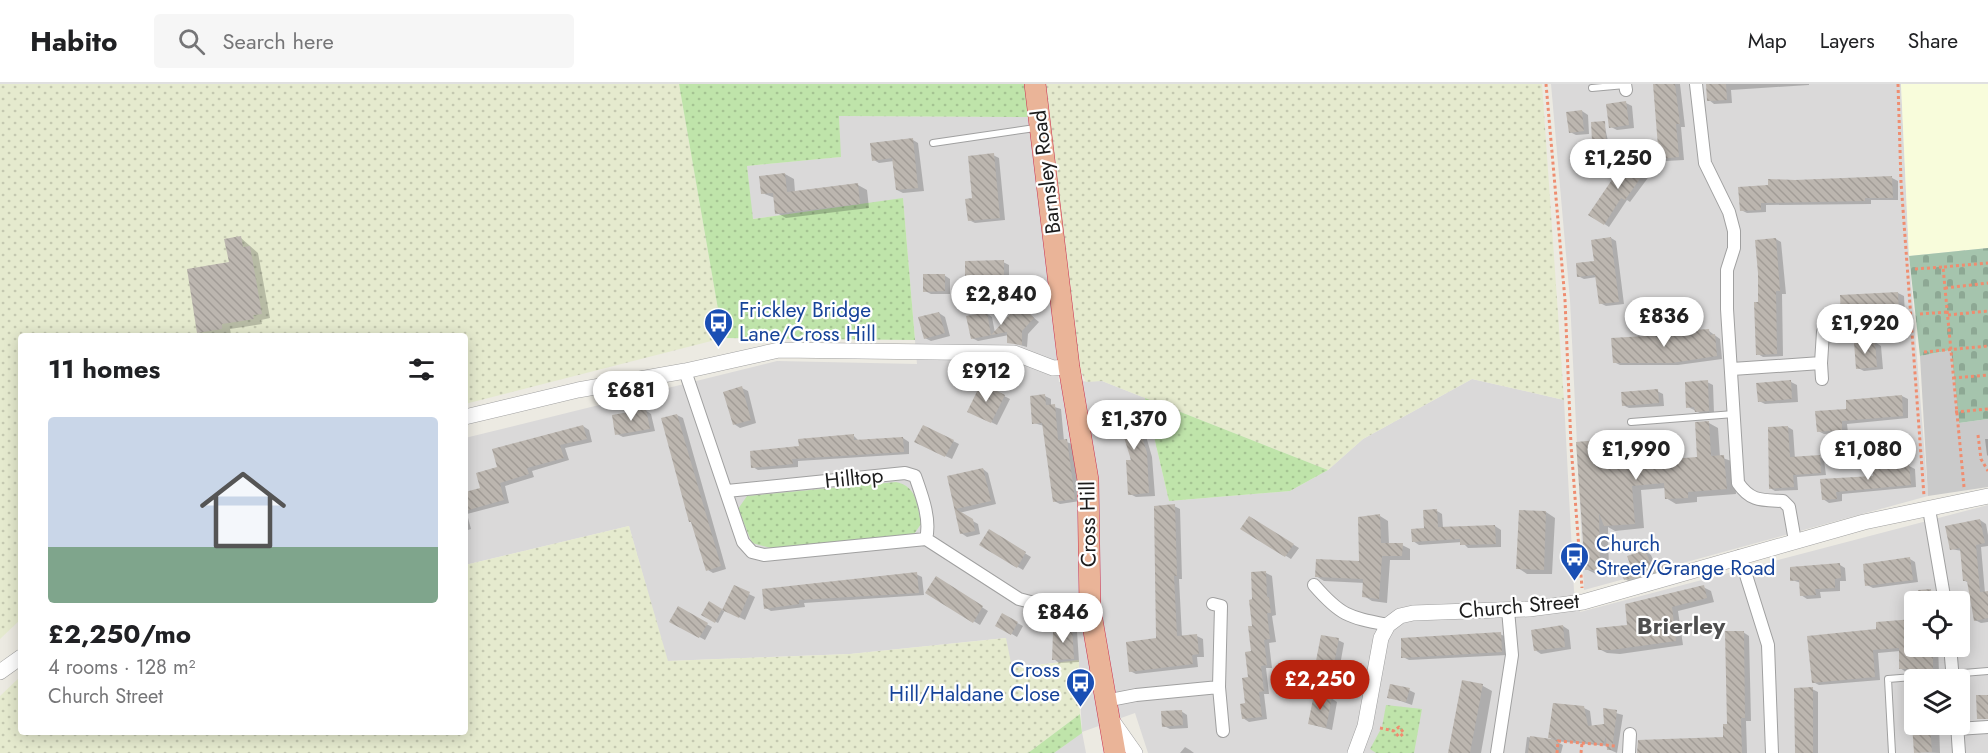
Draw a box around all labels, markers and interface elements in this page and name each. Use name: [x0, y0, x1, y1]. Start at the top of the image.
search box: [154, 14, 574, 68]
text: Habito: [30, 21, 118, 62]
icon: search: [175, 25, 208, 58]
text: Search here: [223, 25, 334, 57]
text: Map: [1748, 26, 1787, 56]
text: Layers: [1820, 26, 1875, 56]
text: Share: [1908, 26, 1958, 56]
street label: Barnsley Road: [1024, 108, 1068, 236]
pin: £1,250: [1569, 139, 1667, 190]
text: £1,250: [1584, 144, 1652, 173]
pin: £2,840: [952, 275, 1050, 326]
text: £2,840: [965, 280, 1037, 309]
place label: Frickley Bridge Lane/Cross Hill: [739, 295, 876, 349]
pin: £836: [1628, 297, 1700, 348]
text: £836: [1639, 302, 1689, 331]
pin: £1,920: [1816, 304, 1914, 355]
bus stop icon: Frickley Bridge Lane/Cross Hill: [702, 306, 734, 348]
text: £1,920: [1831, 309, 1899, 338]
text: 11 homes: [48, 350, 160, 388]
pin: £912: [950, 352, 1022, 403]
icon: filters: [405, 353, 438, 386]
text: £912: [962, 357, 1010, 386]
pin: £681: [595, 371, 667, 422]
text: £681: [607, 376, 655, 405]
pin: £1,370: [1085, 400, 1183, 451]
text: £1,370: [1101, 405, 1167, 434]
pin: £1,990: [1587, 430, 1685, 481]
pin: £1,080: [1819, 430, 1917, 481]
text: £1,990: [1602, 435, 1670, 464]
text: £1,080: [1834, 435, 1902, 464]
icon: home: [189, 456, 297, 564]
street label: Hilltop: [823, 460, 885, 496]
street label: Cross Hill: [1072, 481, 1104, 567]
place label: Church Street/Grange Road: [1596, 529, 1776, 583]
bus stop icon: Church Street/Grange Road: [1559, 540, 1591, 582]
street label: Church Street: [1458, 586, 1580, 626]
map controls: [1904, 591, 1970, 735]
button: locate: [1904, 591, 1970, 657]
pin: £846: [1027, 593, 1099, 644]
text: £846: [1037, 598, 1089, 627]
district label: Brierley: [1637, 608, 1726, 643]
text: £2,250/mo: [48, 615, 191, 653]
text: 4 rooms · 128 m²: [48, 653, 196, 682]
place label: Cross Hill/Haldane Close: [889, 655, 1060, 709]
pin: £2,250: [1271, 660, 1369, 711]
text: £2,250: [1284, 665, 1356, 694]
bus stop icon: Cross Hill/Haldane Close: [1065, 666, 1097, 708]
button: layers: [1904, 669, 1970, 735]
text: Church Street: [48, 682, 163, 711]

